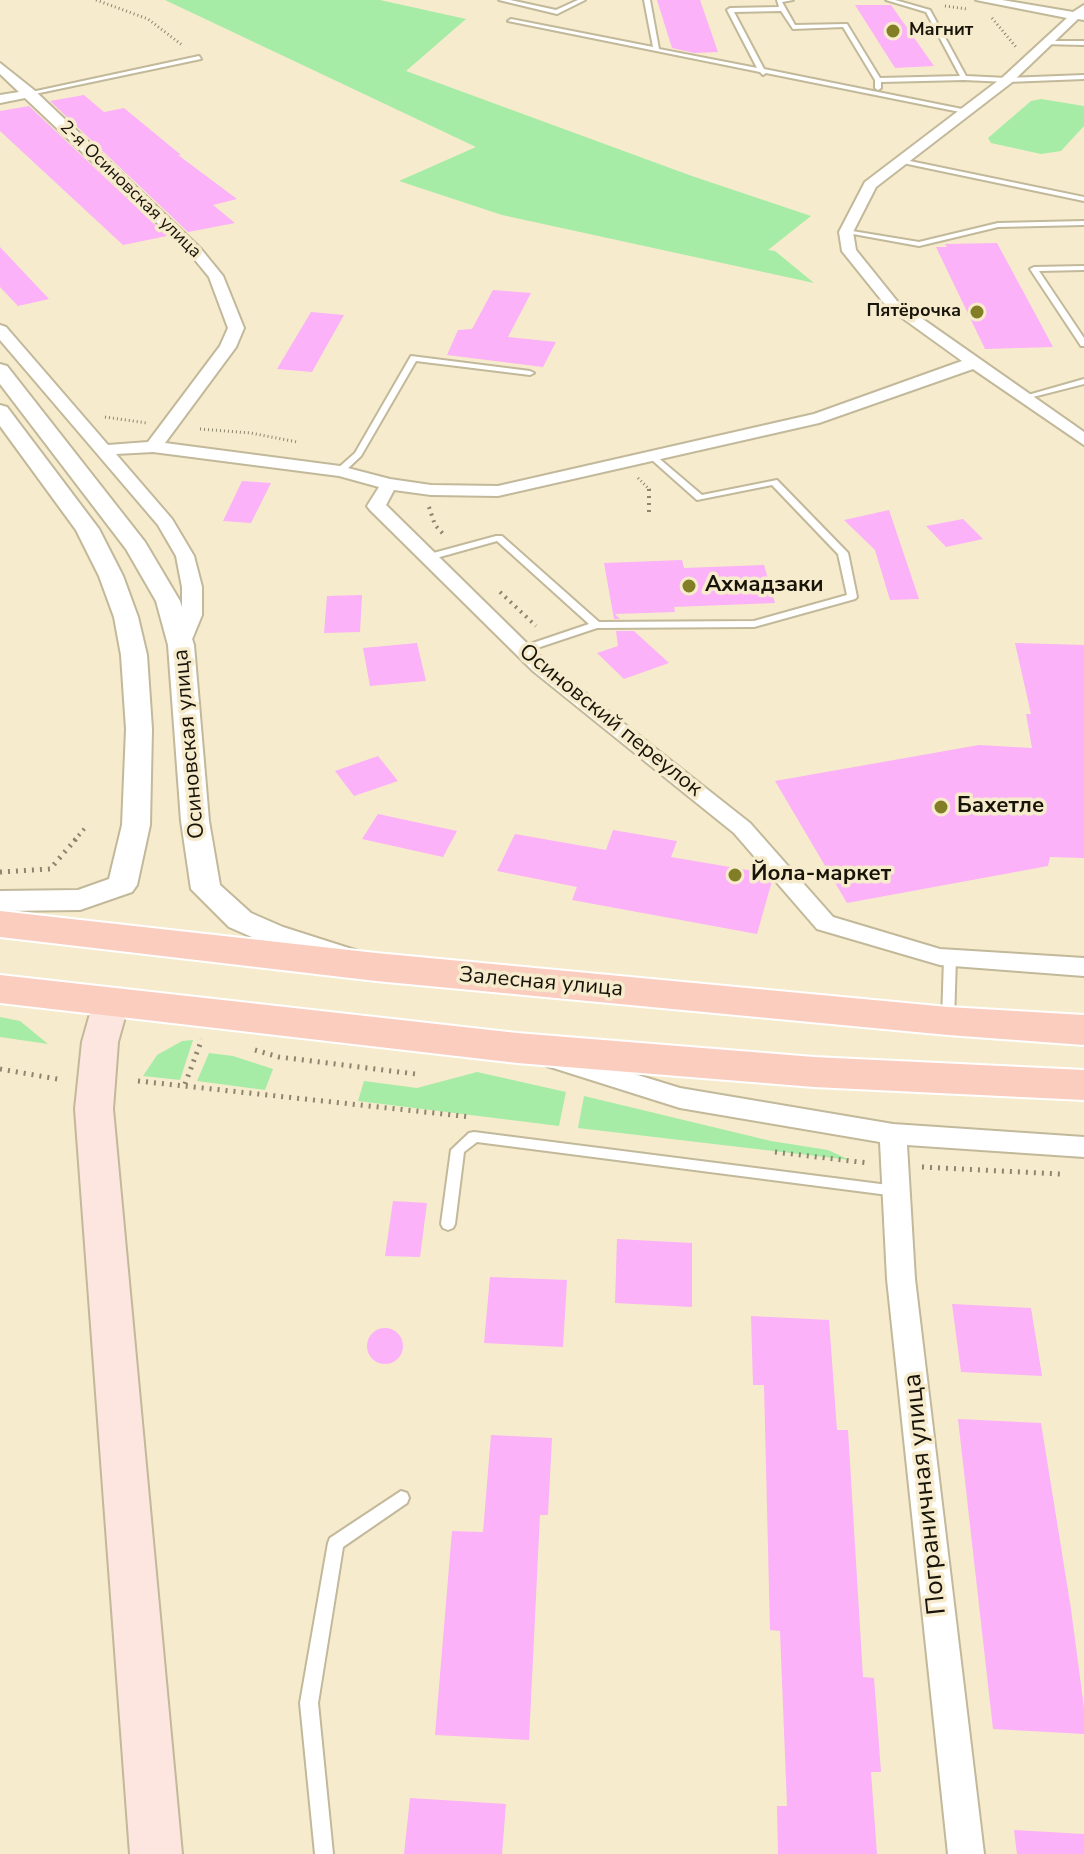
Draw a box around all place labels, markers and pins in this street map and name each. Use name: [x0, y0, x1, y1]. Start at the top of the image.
place label: Магнит: [909, 20, 973, 42]
marker: Магнит: [884, 22, 902, 40]
place label: Пятёрочка: [867, 301, 961, 323]
marker: Пятёрочка: [968, 303, 986, 321]
place label: Ахмадзаки: [705, 573, 824, 599]
marker: Ахмадзаки: [680, 577, 698, 595]
place label: Бахетле: [957, 794, 1044, 820]
marker: Бахетле: [932, 798, 950, 816]
place label: Йола-маркет: [751, 862, 891, 888]
marker: Йола-маркет: [726, 866, 744, 884]

